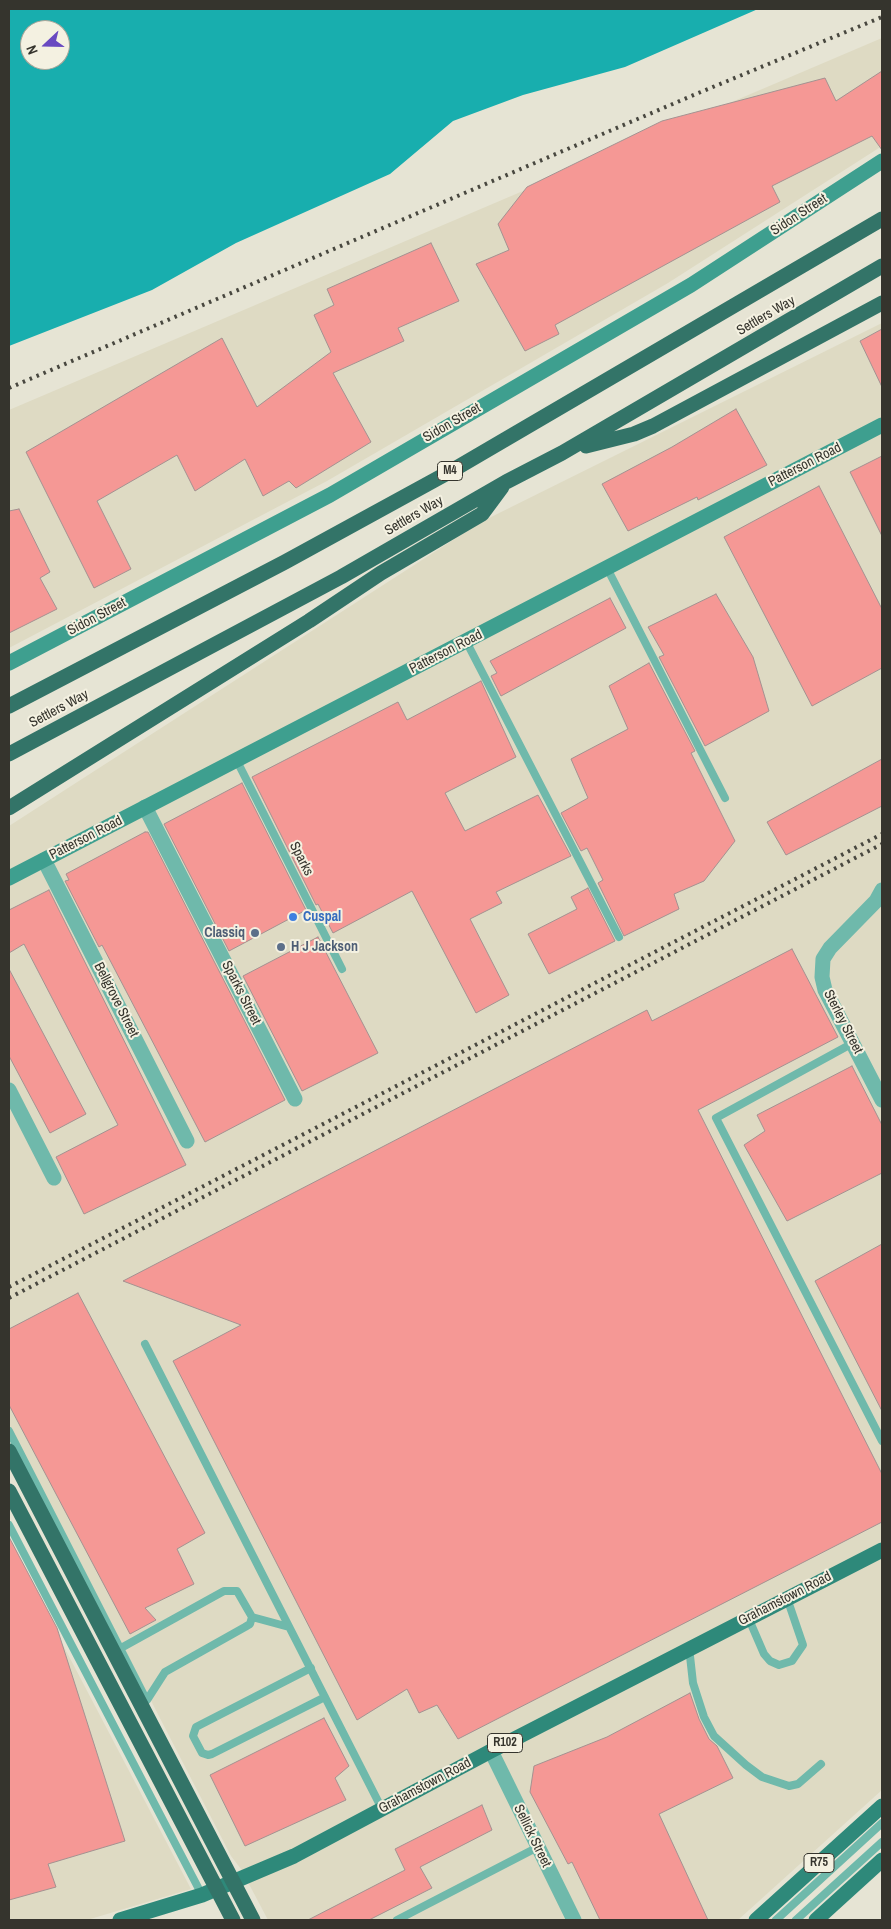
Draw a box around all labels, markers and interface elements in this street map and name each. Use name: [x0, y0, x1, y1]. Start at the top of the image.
north arrow: [20, 20, 70, 70]
text: N: [22, 43, 42, 57]
street label: Sidon Street: [768, 191, 830, 239]
street label: Settlers Way: [734, 293, 798, 339]
street label: Sidon Street: [420, 400, 484, 446]
street label: Patterson Road: [766, 439, 844, 491]
road number: M4: [438, 462, 462, 481]
street label: Settlers Way: [382, 493, 446, 539]
street label: Sidon Street: [65, 595, 129, 639]
street label: Patterson Road: [407, 626, 485, 678]
street label: Settlers Way: [27, 686, 91, 732]
street label: Patterson Road: [47, 812, 125, 864]
street label: Sparks: [285, 839, 317, 879]
place label: Cuspal: [303, 909, 341, 925]
marker: Cuspal: [287, 911, 299, 923]
place label: Classiq: [204, 925, 245, 941]
marker: Classiq: [249, 927, 261, 939]
place label: H J Jackson: [291, 939, 358, 955]
marker: H J Jackson: [275, 941, 287, 953]
street label: Sparks Street: [218, 958, 264, 1028]
street label: Bellgrove Street: [90, 960, 142, 1040]
street label: Sterley Street: [820, 987, 866, 1057]
street label: Grahamstown Road: [736, 1568, 834, 1630]
road number: R102: [488, 1734, 522, 1752]
street label: Grahamstown Road: [376, 1755, 474, 1817]
street label: Sellick Street: [510, 1802, 554, 1870]
road number: R75: [804, 1854, 834, 1872]

